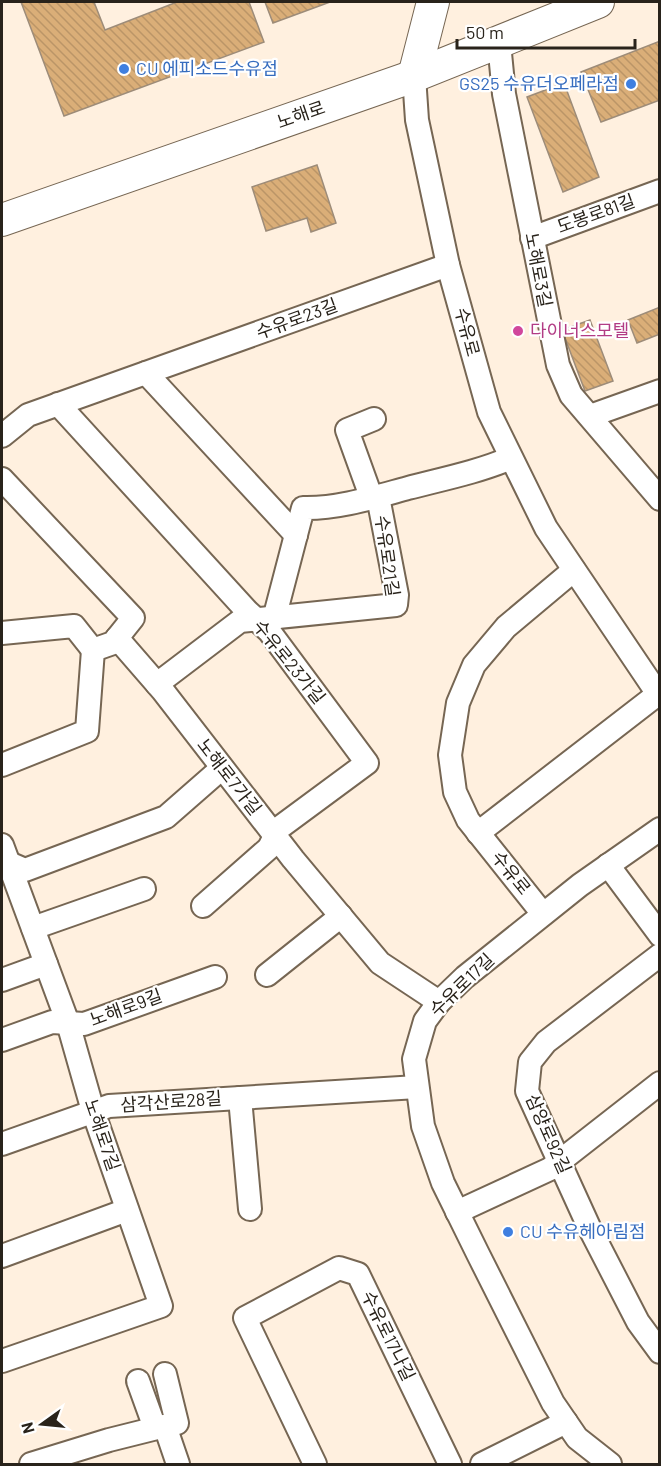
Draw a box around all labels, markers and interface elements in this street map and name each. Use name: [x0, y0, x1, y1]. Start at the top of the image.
scale bar: [457, 12, 636, 50]
text: 50 m: [466, 21, 504, 43]
place label: CU 에피소드수유점: [136, 57, 278, 79]
marker: CU 에피소드수유점: [117, 62, 131, 76]
place label: GS25 수유더오페라점: [459, 72, 619, 94]
marker: GS25 수유더오페라점: [624, 77, 638, 91]
street label: 노해로: [274, 96, 328, 133]
street label: 도봉로81길: [554, 189, 638, 237]
street label: 노해로3길: [521, 231, 557, 309]
street label: 수유로23길: [253, 293, 340, 343]
street label: 수유로: [451, 305, 485, 359]
place label: 다이너스모텔: [530, 319, 629, 341]
marker: 다이너스모텔: [511, 324, 525, 338]
street label: 수유로21길: [371, 514, 405, 598]
street label: 수유로23가길: [249, 615, 330, 708]
street label: 노해로7가길: [193, 734, 267, 819]
street label: 수유로: [488, 846, 536, 899]
street label: 수유로17길: [425, 948, 498, 1020]
street label: 노해로9길: [86, 984, 165, 1030]
street label: 삼각산로28길: [119, 1086, 222, 1116]
street label: 삼양로92길: [522, 1090, 576, 1177]
street label: 노해로7길: [80, 1096, 126, 1174]
place label: CU 수유헤아림점: [520, 1220, 646, 1242]
marker: CU 수유헤아림점: [501, 1225, 515, 1239]
street label: 수유로17나길: [358, 1287, 420, 1384]
north arrow: [12, 1394, 72, 1454]
text: N: [16, 1420, 38, 1436]

